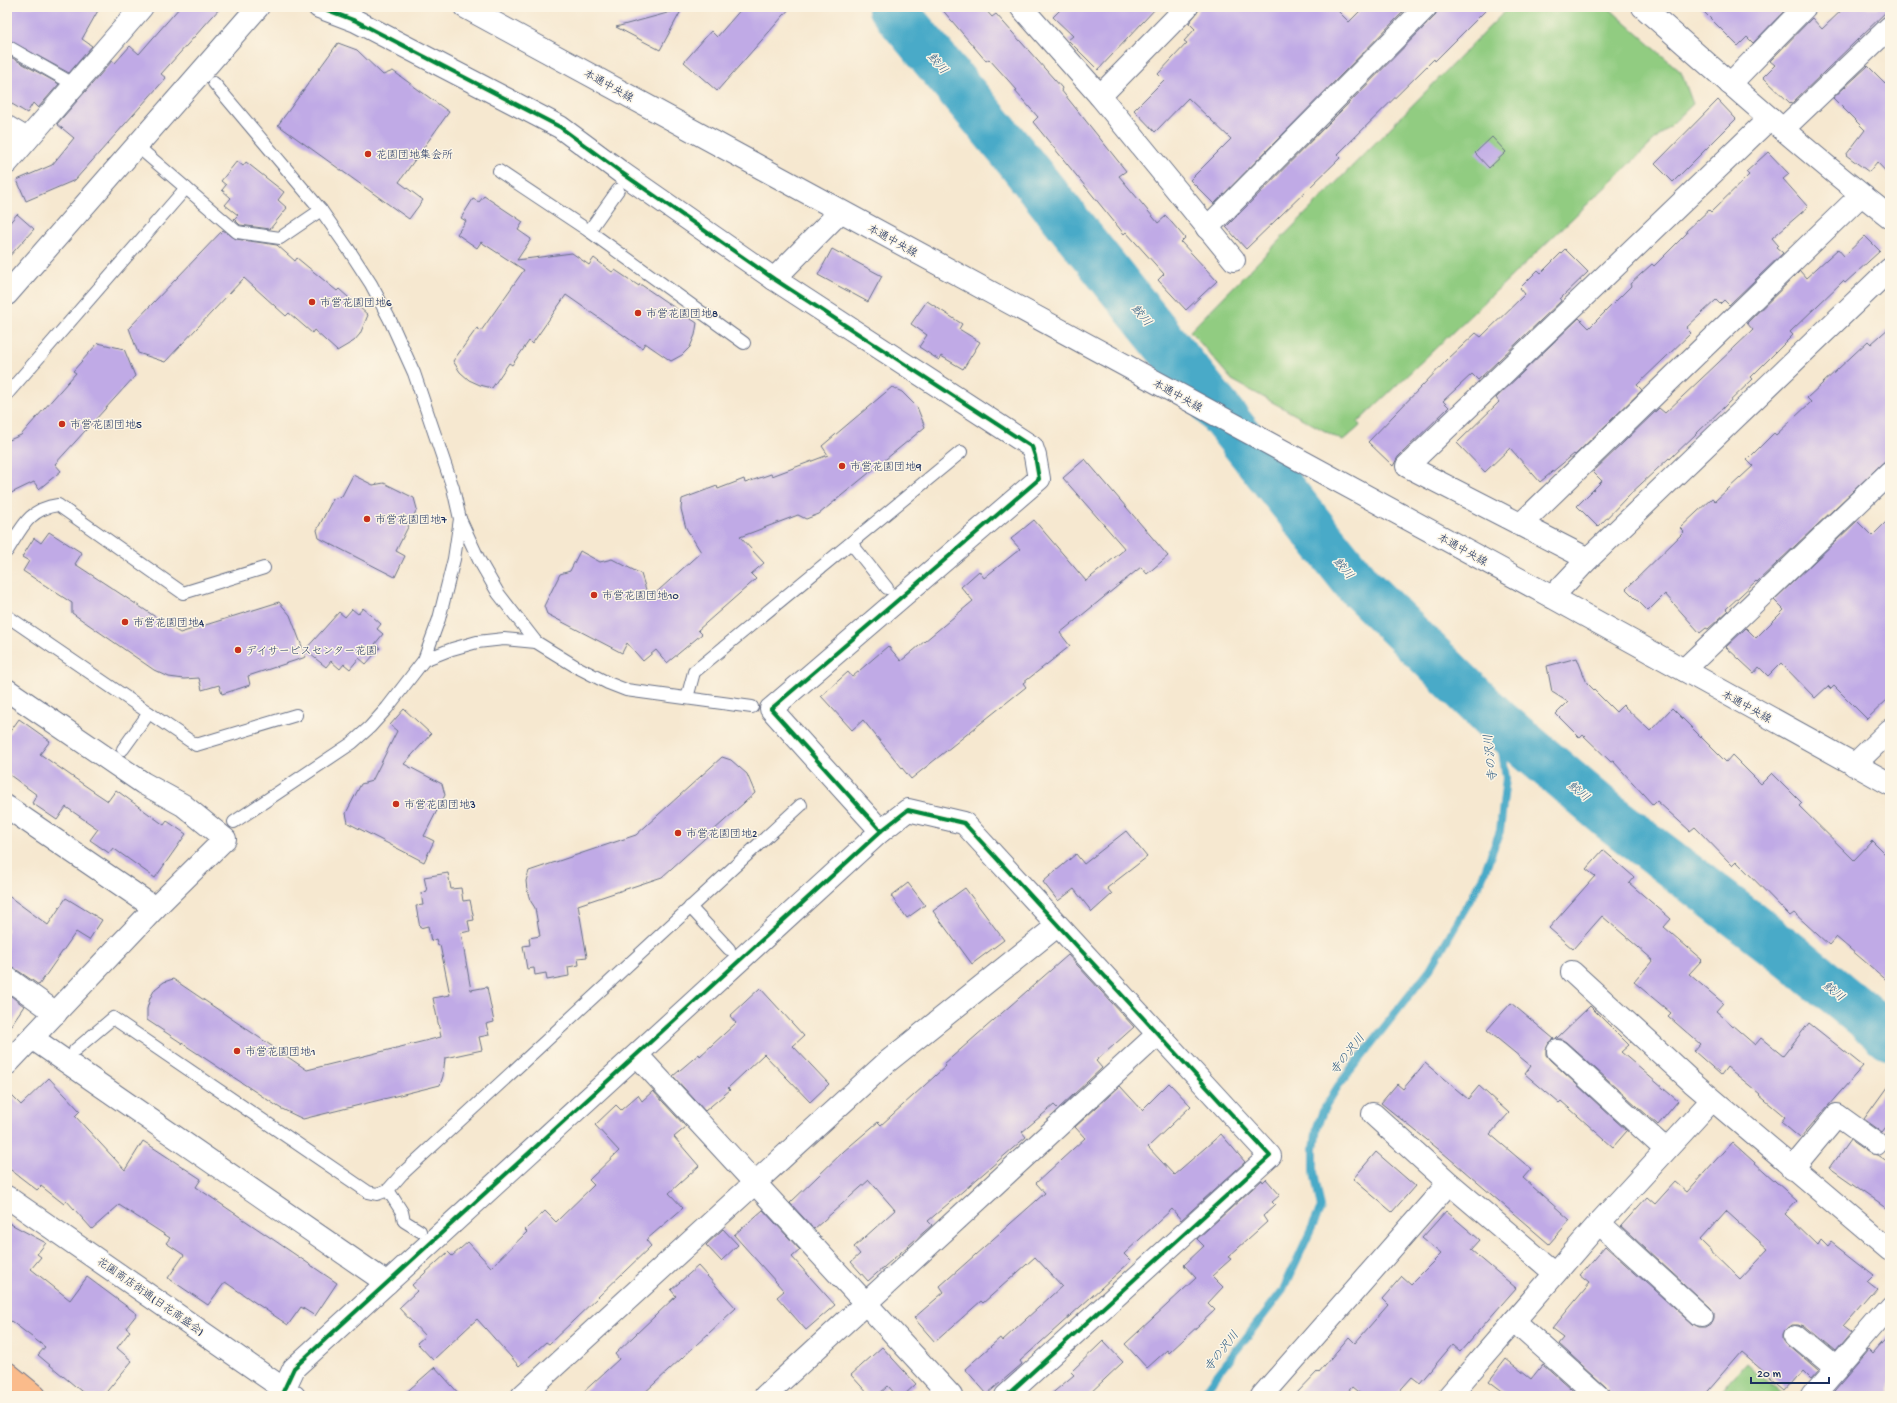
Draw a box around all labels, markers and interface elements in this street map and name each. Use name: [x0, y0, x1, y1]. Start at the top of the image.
water label: 鮫川: [923, 50, 950, 78]
street label: 本通中央線: [581, 67, 635, 105]
marker: 花園団地集会所: [363, 149, 373, 159]
place label: 花園団地集会所: [376, 149, 453, 162]
street label: 本通中央線: [865, 222, 919, 260]
marker: 市営花園団地6: [307, 297, 317, 307]
place label: 市営花園団地6: [320, 297, 392, 310]
water label: 鮫川: [1127, 302, 1154, 330]
marker: 市営花園団地8: [633, 308, 643, 318]
place label: 市営花園団地8: [646, 308, 718, 321]
street label: 本通中央線: [1150, 377, 1204, 415]
marker: 市営花園団地5: [57, 419, 67, 429]
place label: 市営花園団地5: [70, 419, 142, 432]
marker: 市営花園団地9: [837, 461, 847, 471]
place label: 市営花園団地9: [850, 461, 922, 474]
marker: 市営花園団地7: [362, 514, 372, 524]
place label: 市営花園団地7: [375, 514, 447, 527]
street label: 本通中央線: [1435, 531, 1489, 569]
water label: 鮫川: [1329, 555, 1356, 583]
marker: 市営花園団地10: [589, 590, 599, 600]
place label: 市営花園団地10: [602, 590, 679, 603]
marker: 市営花園団地4: [120, 617, 130, 627]
place label: 市営花園団地4: [133, 617, 205, 630]
marker: デイサービスセンター花園: [233, 645, 243, 655]
place label: デイサービスセンター花園: [246, 645, 377, 658]
street label: 本通中央線: [1719, 688, 1773, 726]
water label: 寺の沢川: [1482, 733, 1501, 783]
water label: 鮫川: [1564, 779, 1592, 806]
marker: 市営花園団地3: [391, 799, 401, 809]
place label: 市営花園団地3: [404, 799, 476, 812]
marker: 市営花園団地2: [673, 828, 683, 838]
place label: 市営花園団地2: [686, 828, 758, 841]
water label: 鮫川: [1819, 979, 1847, 1006]
water label: 寺の沢川: [1327, 1031, 1369, 1078]
marker: 市営花園団地1: [232, 1046, 242, 1056]
place label: 市営花園団地1: [245, 1046, 315, 1059]
street label: 花園商店街通(日花商盛会): [94, 1255, 206, 1339]
water label: 寺の沢川: [1201, 1328, 1243, 1375]
scale bar: [1751, 1359, 1829, 1385]
text: 20 m: [1757, 1368, 1782, 1382]

